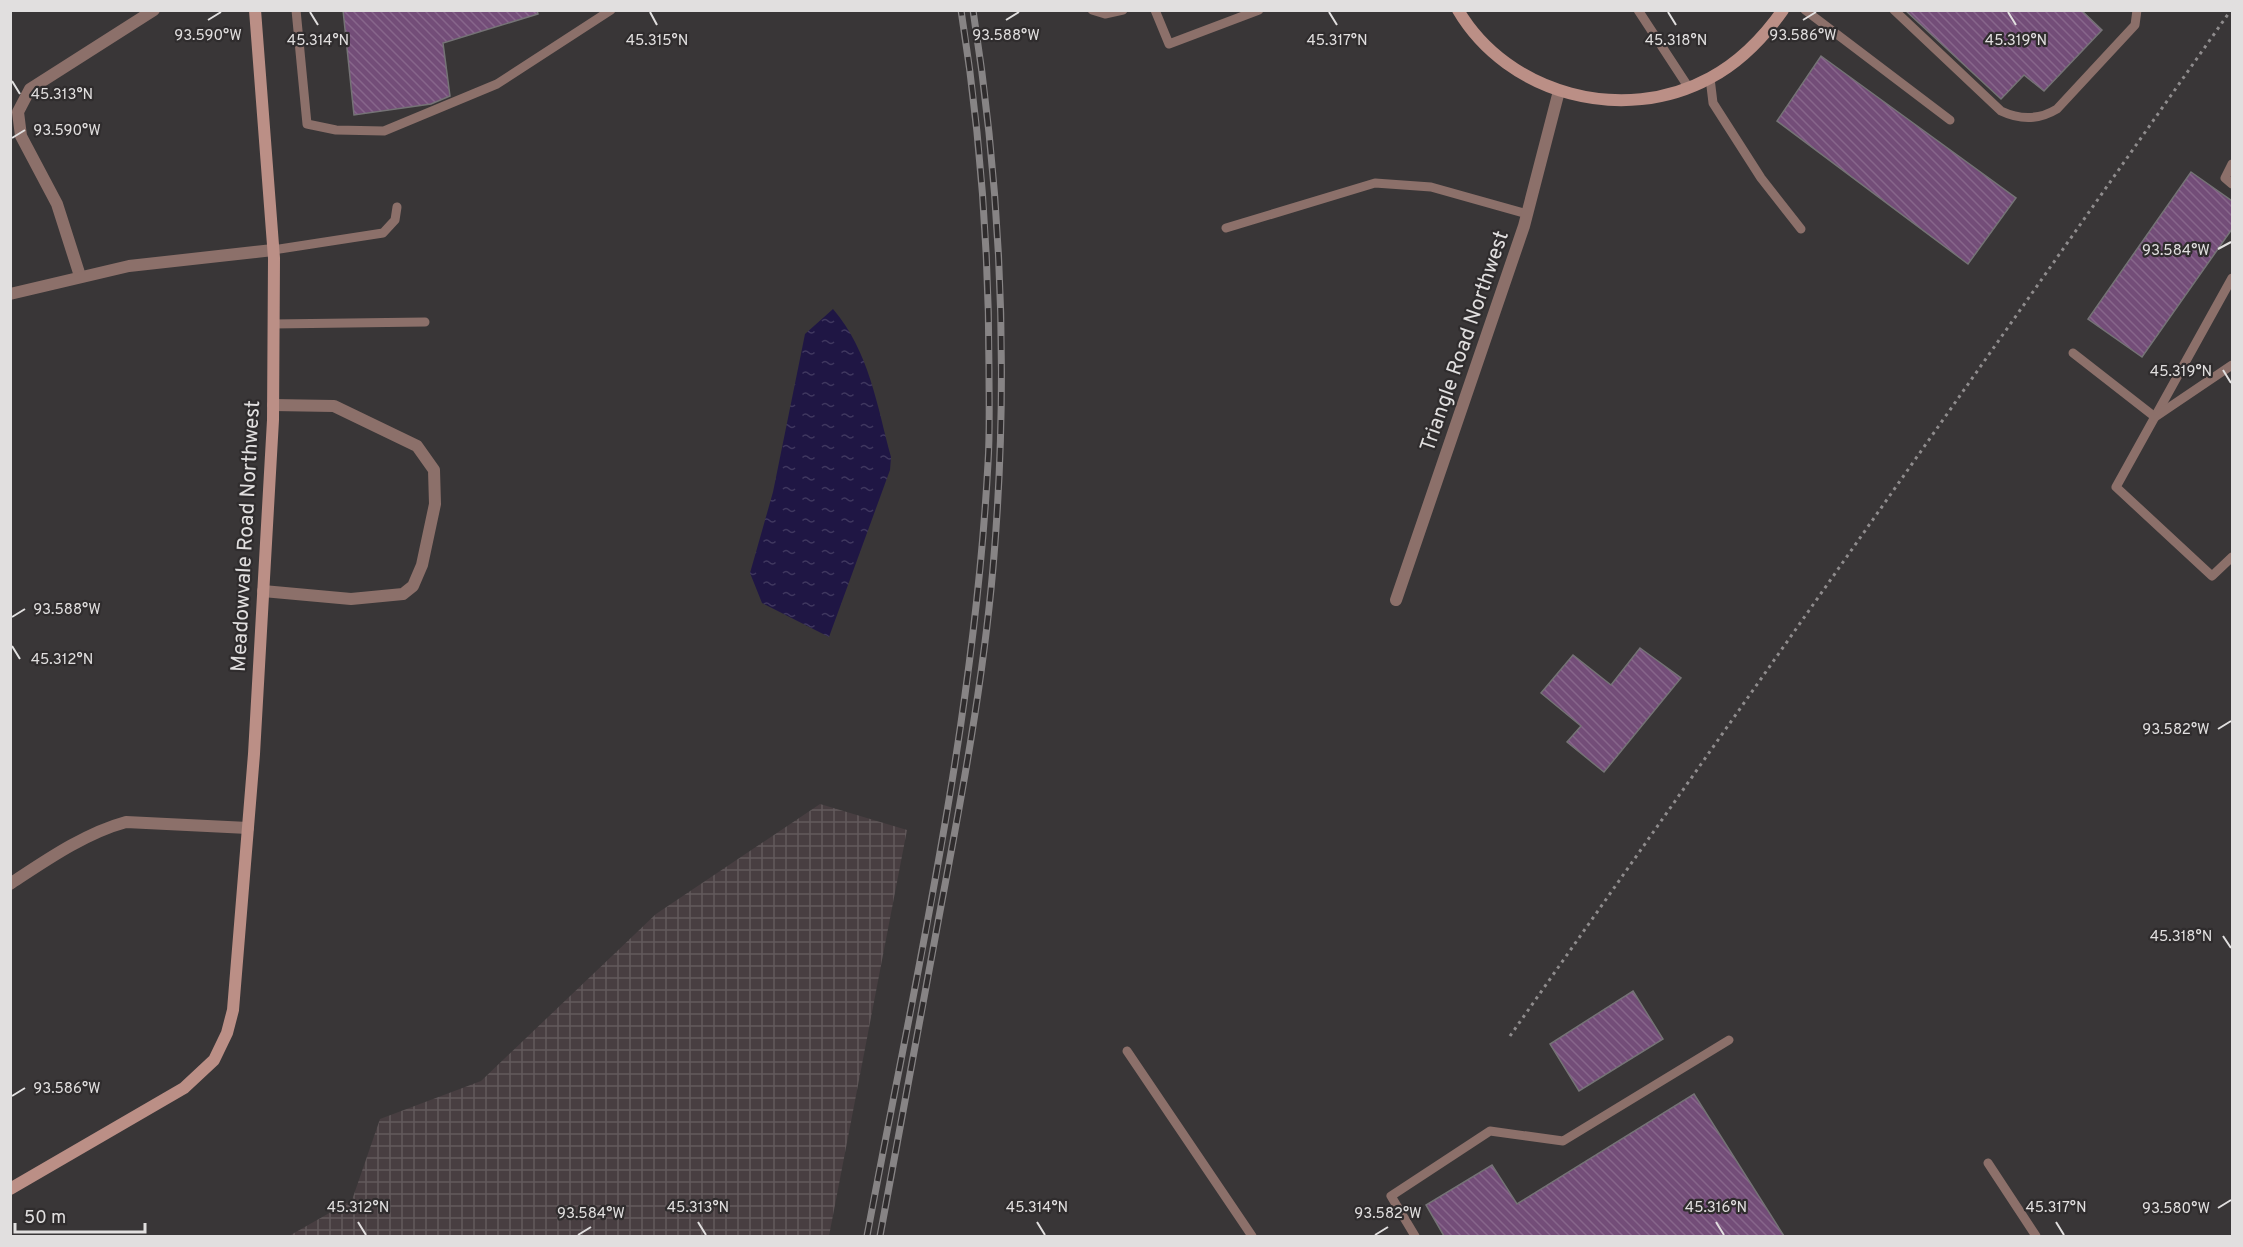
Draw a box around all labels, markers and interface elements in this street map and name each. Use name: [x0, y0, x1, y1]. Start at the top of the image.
text: 93.590°W: [174, 27, 242, 46]
text: 93.588°W: [972, 27, 1040, 46]
text: 93.586°W: [1769, 27, 1837, 46]
text: 45.314°N: [287, 32, 349, 51]
text: 45.315°N: [626, 32, 688, 51]
text: 45.317°N: [1306, 32, 1368, 51]
text: 45.318°N: [1645, 32, 1707, 51]
text: 45.319°N: [1985, 32, 2047, 51]
text: 45.313°N: [31, 86, 93, 105]
text: 93.590°W: [33, 122, 101, 141]
street label: Triangle Road Northwest: [1415, 227, 1516, 456]
text: 93.584°W: [2142, 242, 2210, 261]
text: 45.319°N: [2150, 363, 2212, 382]
street label: Meadowvale Road Northwest: [226, 400, 267, 673]
text: 93.588°W: [33, 601, 101, 620]
text: 45.312°N: [31, 651, 93, 670]
text: 93.582°W: [2142, 721, 2210, 740]
text: 45.318°N: [2150, 928, 2212, 947]
text: 93.586°W: [33, 1080, 101, 1099]
scale bar: [15, 1196, 146, 1234]
text: 45.312°N: [327, 1199, 389, 1218]
text: 45.313°N: [667, 1199, 729, 1218]
text: 45.314°N: [1006, 1199, 1068, 1218]
text: 45.316°N: [1685, 1199, 1747, 1218]
text: 45.317°N: [2025, 1199, 2087, 1218]
text: 93.580°W: [2142, 1200, 2210, 1219]
text: 93.584°W: [557, 1205, 625, 1224]
text: 93.582°W: [1354, 1205, 1422, 1224]
text: 50 m: [24, 1207, 66, 1230]

